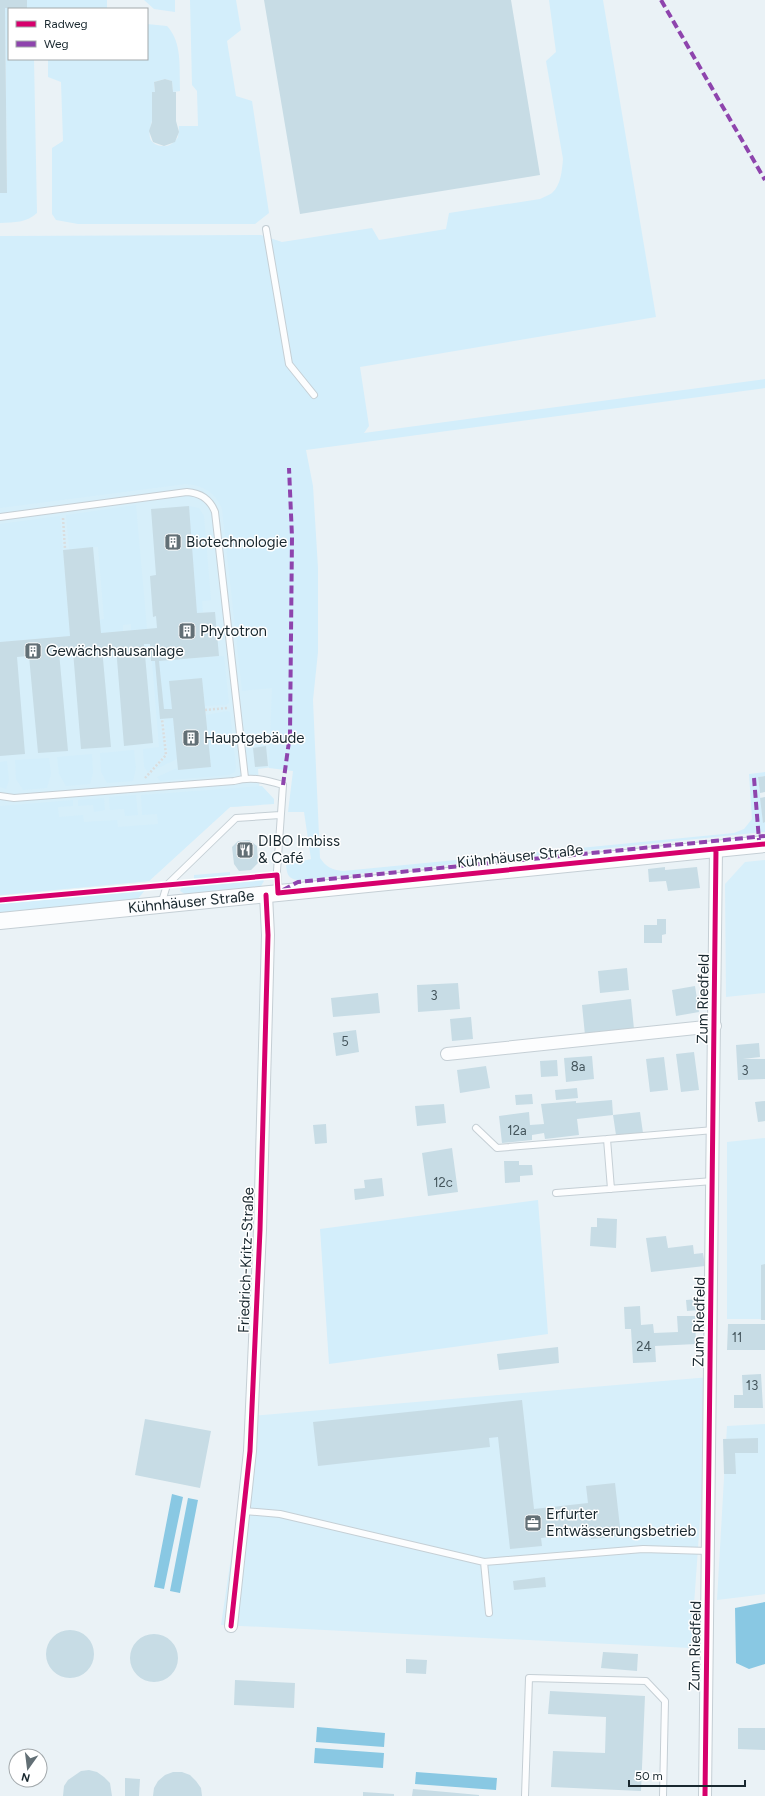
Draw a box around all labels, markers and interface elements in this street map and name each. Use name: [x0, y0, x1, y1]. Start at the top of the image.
legend: [8, 8, 148, 60]
text: Radweg: [44, 17, 88, 31]
text: Weg: [44, 37, 69, 51]
building icon: Biotechnologie: [163, 532, 183, 552]
place label: Biotechnologie: [186, 533, 287, 551]
building icon: Phytotron: [177, 621, 197, 641]
place label: Phytotron: [200, 622, 267, 640]
building icon: Gewächshausanlage: [23, 641, 43, 661]
place label: Gewächshausanlage: [46, 642, 184, 660]
building icon: Hauptgebäude: [181, 728, 201, 748]
place label: Hauptgebäude: [204, 729, 305, 747]
place label: DIBO Imbiss & Café: [258, 832, 340, 867]
restaurant icon: DIBO Imbiss & Café: [235, 840, 255, 860]
street label: Kühnhäuser Straße: [456, 840, 584, 872]
street label: Kühnhäuser Straße: [127, 886, 255, 917]
street label: Zum Riedfeld: [693, 954, 713, 1044]
house number: 3: [430, 988, 438, 1003]
house number: 5: [341, 1034, 349, 1049]
house number: 8a: [571, 1059, 585, 1074]
house number: 3: [741, 1063, 749, 1078]
house number: 12a: [507, 1123, 527, 1138]
house number: 12c: [433, 1175, 453, 1190]
street label: Friedrich-Kritz-Straße: [234, 1187, 258, 1333]
street label: Zum Riedfeld: [689, 1277, 709, 1367]
house number: 11: [732, 1330, 742, 1345]
house number: 24: [636, 1339, 652, 1354]
house number: 13: [746, 1378, 758, 1393]
place label: Erfurter Entwässerungsbetrieb: [546, 1505, 696, 1540]
office icon: Erfurter Entwässerungsbetrieb: [523, 1513, 543, 1533]
street label: Zum Riedfeld: [685, 1601, 705, 1691]
north arrow: [8, 1748, 48, 1788]
scale bar: [629, 1762, 745, 1788]
text: 50 m: [635, 1769, 663, 1783]
text: N: [20, 1770, 31, 1785]

